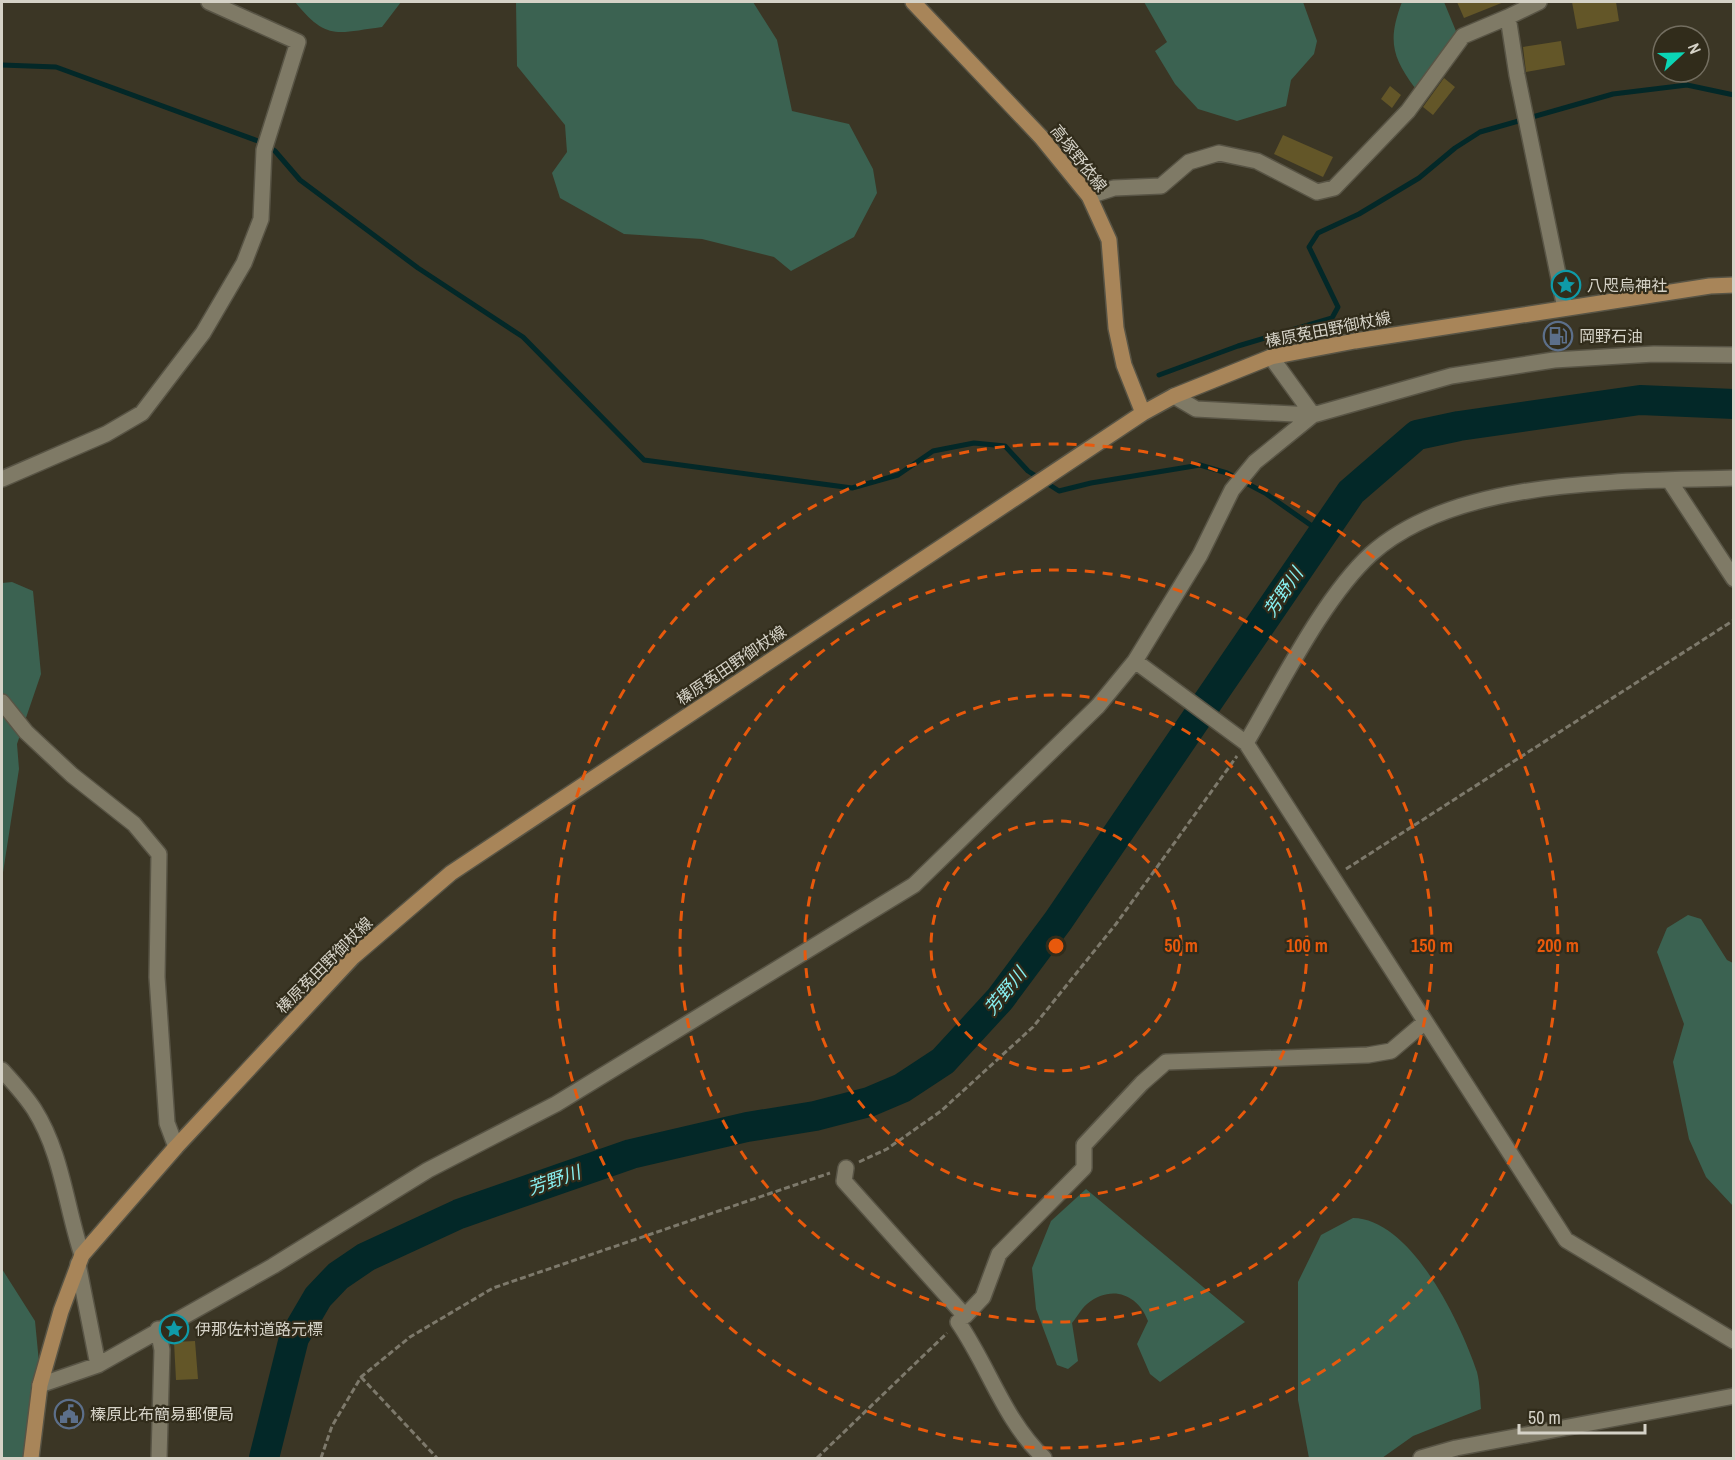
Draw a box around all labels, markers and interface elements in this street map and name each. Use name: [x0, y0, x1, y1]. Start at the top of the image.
north arrow: [1651, 24, 1711, 84]
text: N: [1683, 40, 1707, 57]
street label: 高塚野依線: [1046, 120, 1112, 196]
place icon: 八咫烏神社: [1550, 269, 1582, 301]
place label: 八咫烏神社: [1587, 274, 1667, 296]
street label: 榛原菟田野御杖線: [1263, 306, 1393, 352]
fuel station icon: 岡野石油: [1542, 320, 1574, 352]
place label: 岡野石油: [1579, 325, 1643, 347]
water label: 芳野川: [1258, 561, 1310, 621]
street label: 榛原菟田野御杖線: [672, 620, 790, 710]
street label: 榛原菟田野御杖線: [271, 912, 377, 1018]
text: 50 m: [1164, 933, 1198, 958]
text: 100 m: [1286, 933, 1328, 958]
text: 150 m: [1411, 933, 1453, 958]
text: 200 m: [1537, 933, 1579, 958]
centre of rings: [1046, 936, 1066, 956]
water label: 芳野川: [978, 961, 1033, 1020]
water label: 芳野川: [524, 1159, 585, 1201]
place icon: 伊那佐村道路元標: [158, 1313, 190, 1345]
place label: 伊那佐村道路元標: [195, 1318, 323, 1340]
scale bar: [1519, 1397, 1645, 1435]
public building icon: 榛原比布簡易郵便局: [53, 1398, 85, 1430]
place label: 榛原比布簡易郵便局: [90, 1403, 234, 1425]
text: 50 m: [1528, 1405, 1561, 1430]

